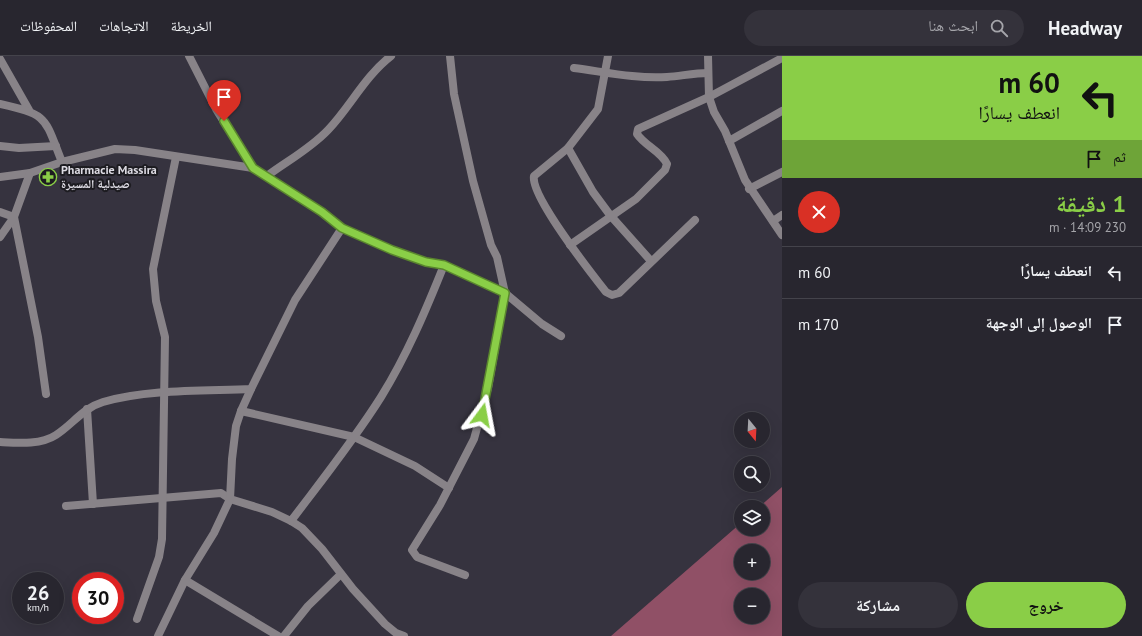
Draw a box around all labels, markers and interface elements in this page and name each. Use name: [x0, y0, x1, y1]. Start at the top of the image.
search box: [744, 10, 1024, 46]
text: ابحث هنا: [928, 16, 978, 35]
text: Headway: [1048, 16, 1122, 40]
text: المحفوظات: [20, 17, 77, 35]
text: الاتجاهات: [99, 17, 149, 35]
text: الخريطة: [171, 17, 212, 35]
icon: search: [988, 17, 1010, 39]
text: 60 m: [999, 64, 1060, 101]
icon: left: [1074, 72, 1126, 124]
pin: [207, 80, 241, 121]
icon: arrive: [213, 86, 235, 108]
text: انعطف يسارًا: [979, 101, 1060, 124]
text: ثم: [1113, 147, 1126, 166]
icon: arrive: [1083, 148, 1105, 170]
place label: Pharmacie Massira صيدلية المسيرة: [61, 162, 157, 191]
pharmacy icon: Pharmacie Massira صيدلية المسيرة: [38, 167, 58, 187]
text: 1 دقيقة: [1056, 188, 1126, 219]
button: close: [798, 191, 840, 233]
text: 230 m · 14:09: [1049, 219, 1126, 236]
text: انعطف يسارًا: [1020, 261, 1092, 280]
icon: left: [1104, 262, 1126, 284]
text: 60 m: [798, 263, 831, 282]
text: الوصول إلى الوجهة: [986, 313, 1092, 332]
icon: arrive: [1104, 314, 1126, 336]
text: 170 m: [798, 315, 839, 334]
position arrow: [461, 394, 503, 436]
north arrow: [734, 412, 770, 448]
map controls: [734, 412, 770, 624]
button: search: [734, 456, 770, 492]
button: layers: [734, 500, 770, 536]
button: +: [734, 544, 770, 580]
speed limit sign: 30: [72, 572, 124, 624]
text: 26: [27, 580, 49, 606]
button: مشاركة: [798, 582, 958, 628]
button: خروج: [966, 582, 1126, 628]
button: −: [734, 588, 770, 624]
text: km/h: [27, 601, 49, 614]

